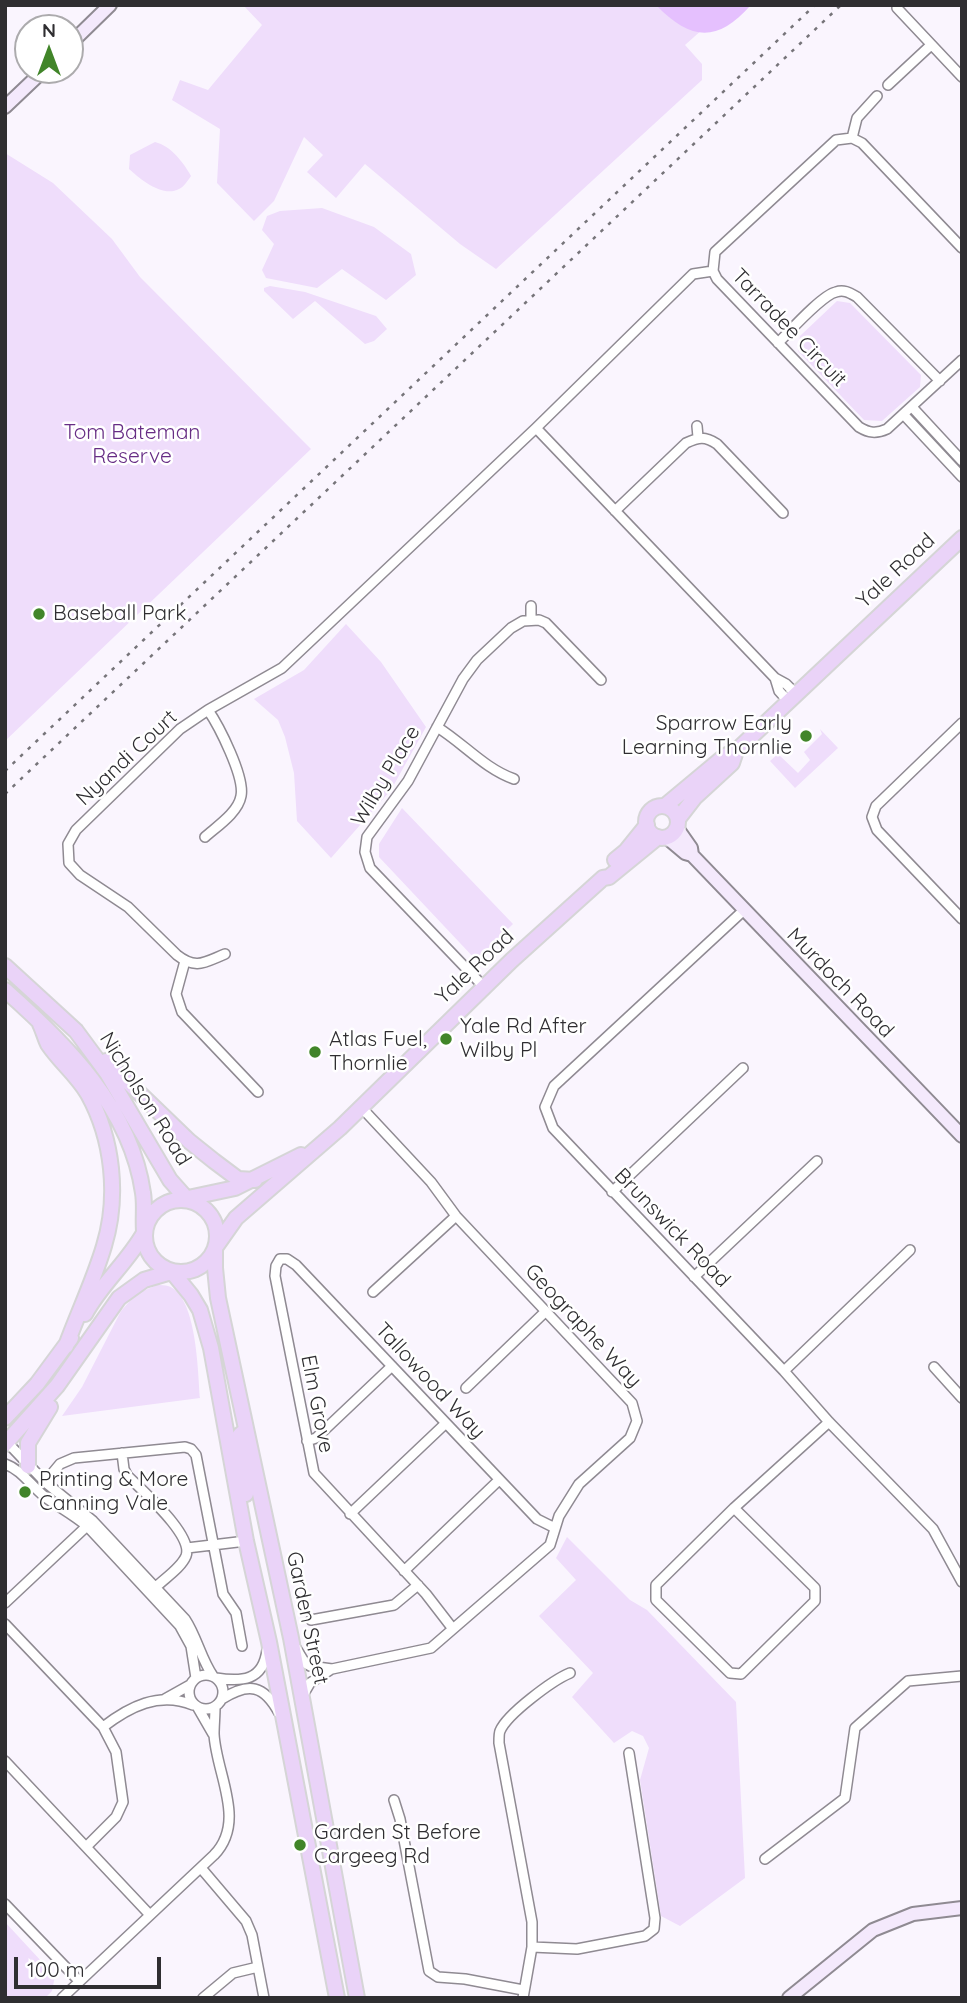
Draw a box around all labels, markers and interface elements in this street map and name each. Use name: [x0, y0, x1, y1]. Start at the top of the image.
north arrow: [14, 14, 84, 84]
text: N: [42, 18, 56, 42]
street label: Tarradee Circuit: [726, 264, 852, 392]
park label: Tom Bateman Reserve: [63, 420, 201, 470]
street label: Yale Road: [852, 528, 940, 614]
place label: Baseball Park: [53, 601, 186, 627]
marker: Baseball Park: [31, 606, 47, 622]
street label: Nyandi Court: [71, 705, 183, 811]
place label: Sparrow Early Learning Thornlie: [622, 711, 792, 761]
street label: Wilby Place: [346, 721, 426, 831]
marker: Sparrow Early Learning Thornlie: [798, 728, 814, 744]
street label: Murdoch Road: [781, 923, 899, 1043]
street label: Yale Road: [431, 924, 519, 1010]
place label: Yale Rd After Wilby Pl: [460, 1014, 587, 1064]
place label: Atlas Fuel, Thornlie: [329, 1027, 427, 1077]
street label: Nicholson Road: [94, 1028, 196, 1170]
marker: Yale Rd After Wilby Pl: [438, 1031, 454, 1047]
marker: Atlas Fuel, Thornlie: [307, 1044, 323, 1060]
street label: Brunswick Road: [609, 1163, 735, 1293]
street label: Geographe Way: [519, 1259, 647, 1393]
street label: Tallowood Way: [370, 1318, 490, 1444]
street label: Elm Grove: [295, 1353, 339, 1455]
place label: Printing & More Canning Vale: [39, 1467, 188, 1517]
marker: Printing & More Canning Vale: [17, 1484, 33, 1500]
street label: Garden Street: [281, 1549, 333, 1687]
place label: Garden St Before Cargeeg Rd: [314, 1820, 481, 1870]
marker: Garden St Before Cargeeg Rd: [292, 1837, 308, 1853]
scale bar: [18, 1944, 164, 1988]
text: 100 m: [27, 1956, 85, 1982]

